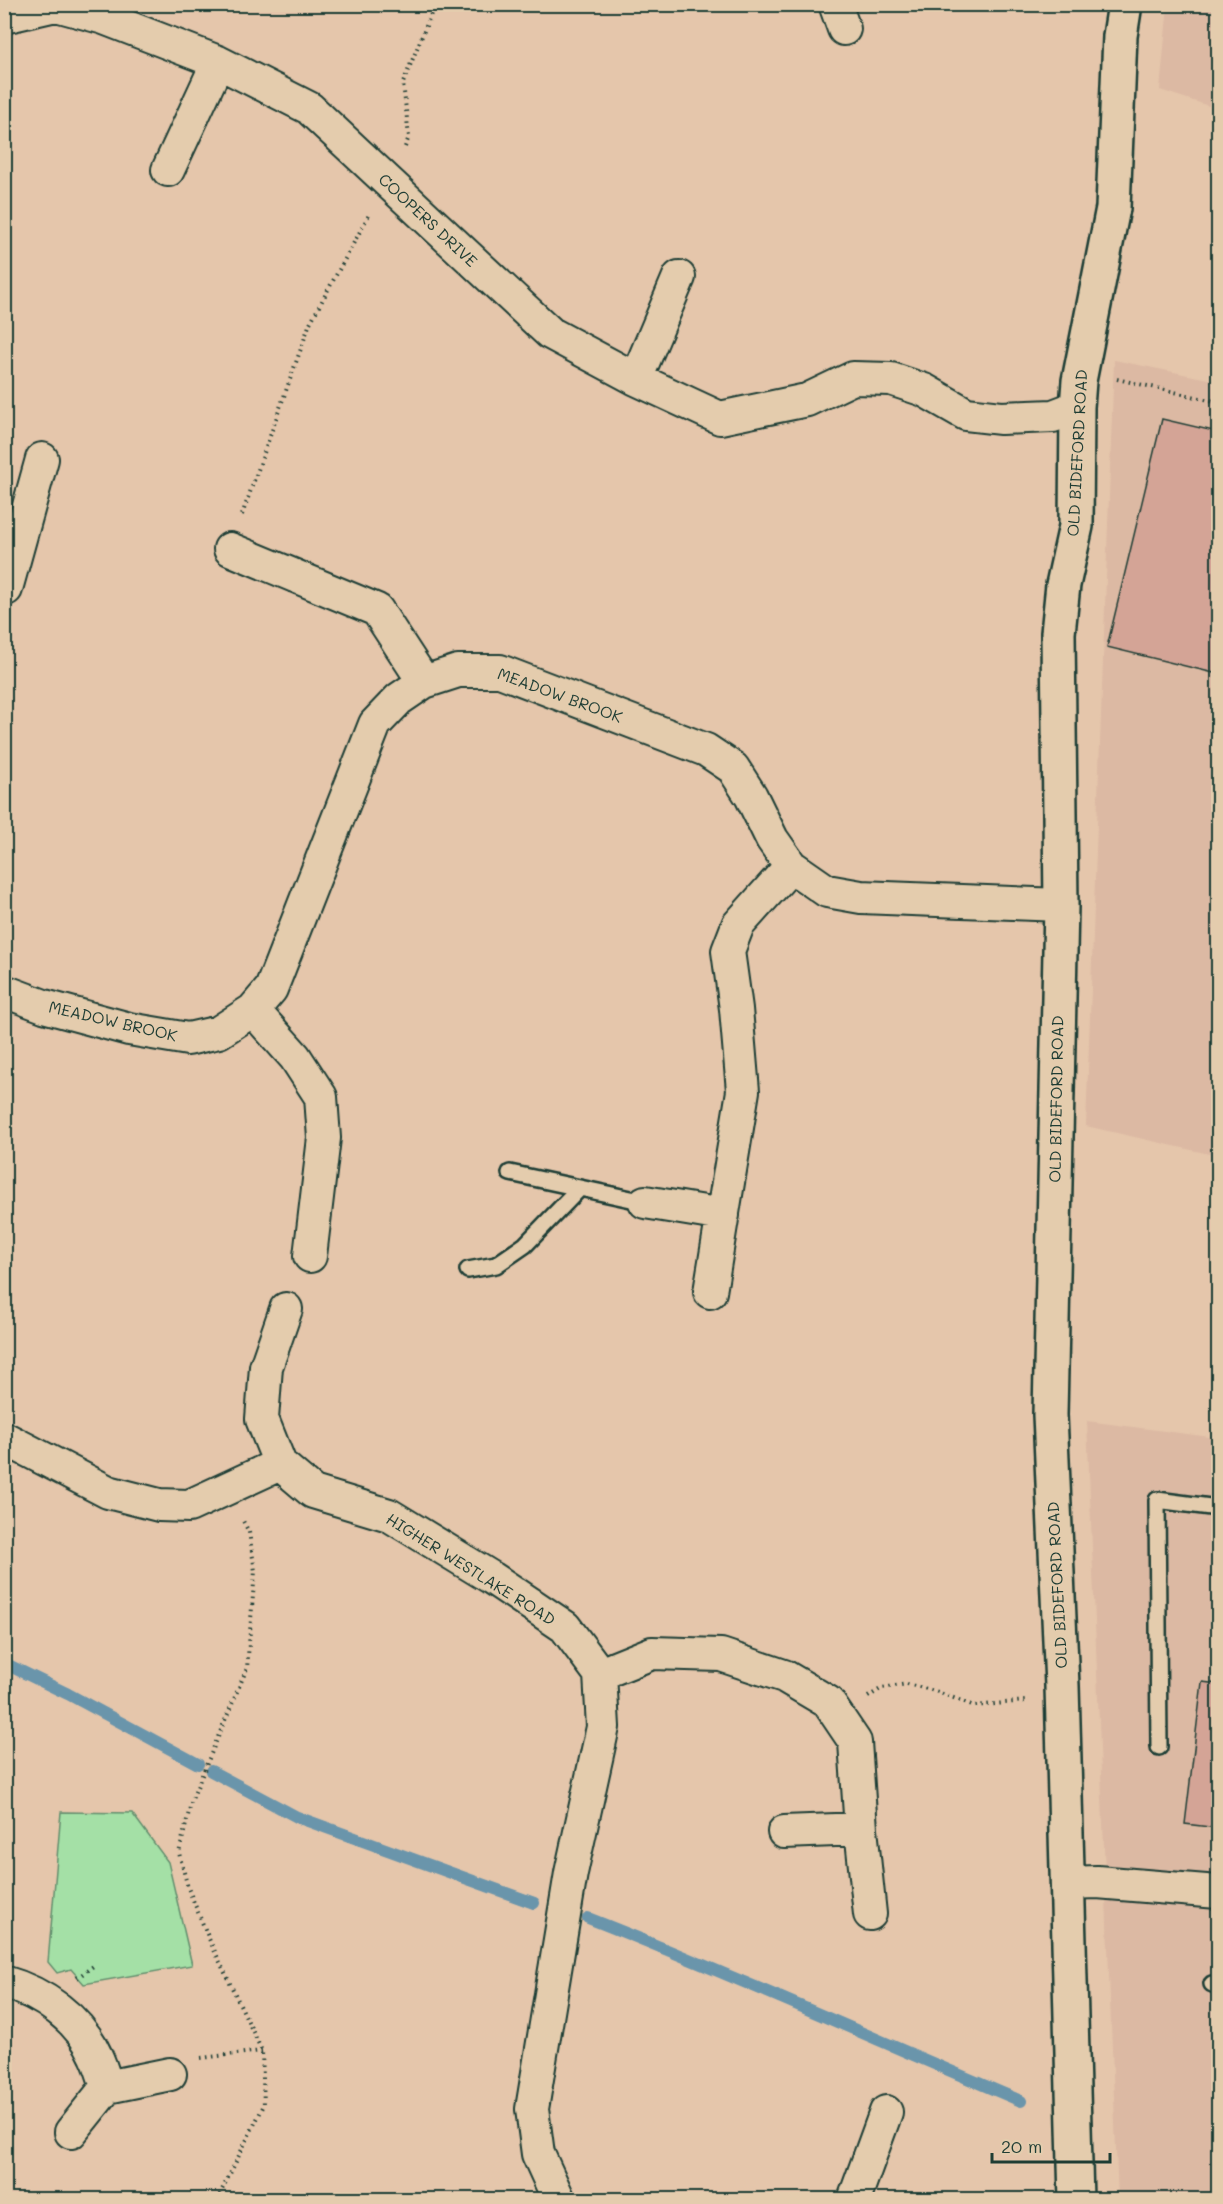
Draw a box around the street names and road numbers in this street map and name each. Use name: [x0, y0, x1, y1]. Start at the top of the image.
street label: COOPERS DRIVE: [374, 168, 482, 271]
street label: OLD BIDEFORD ROAD: [1062, 369, 1091, 537]
street label: MEADOW BROOK: [495, 662, 626, 727]
street label: MEADOW BROOK: [47, 996, 180, 1046]
street label: OLD BIDEFORD ROAD: [1044, 1015, 1067, 1183]
street label: OLD BIDEFORD ROAD: [1042, 1501, 1071, 1669]
street label: HIGHER WESTLAKE ROAD: [383, 1508, 560, 1629]

